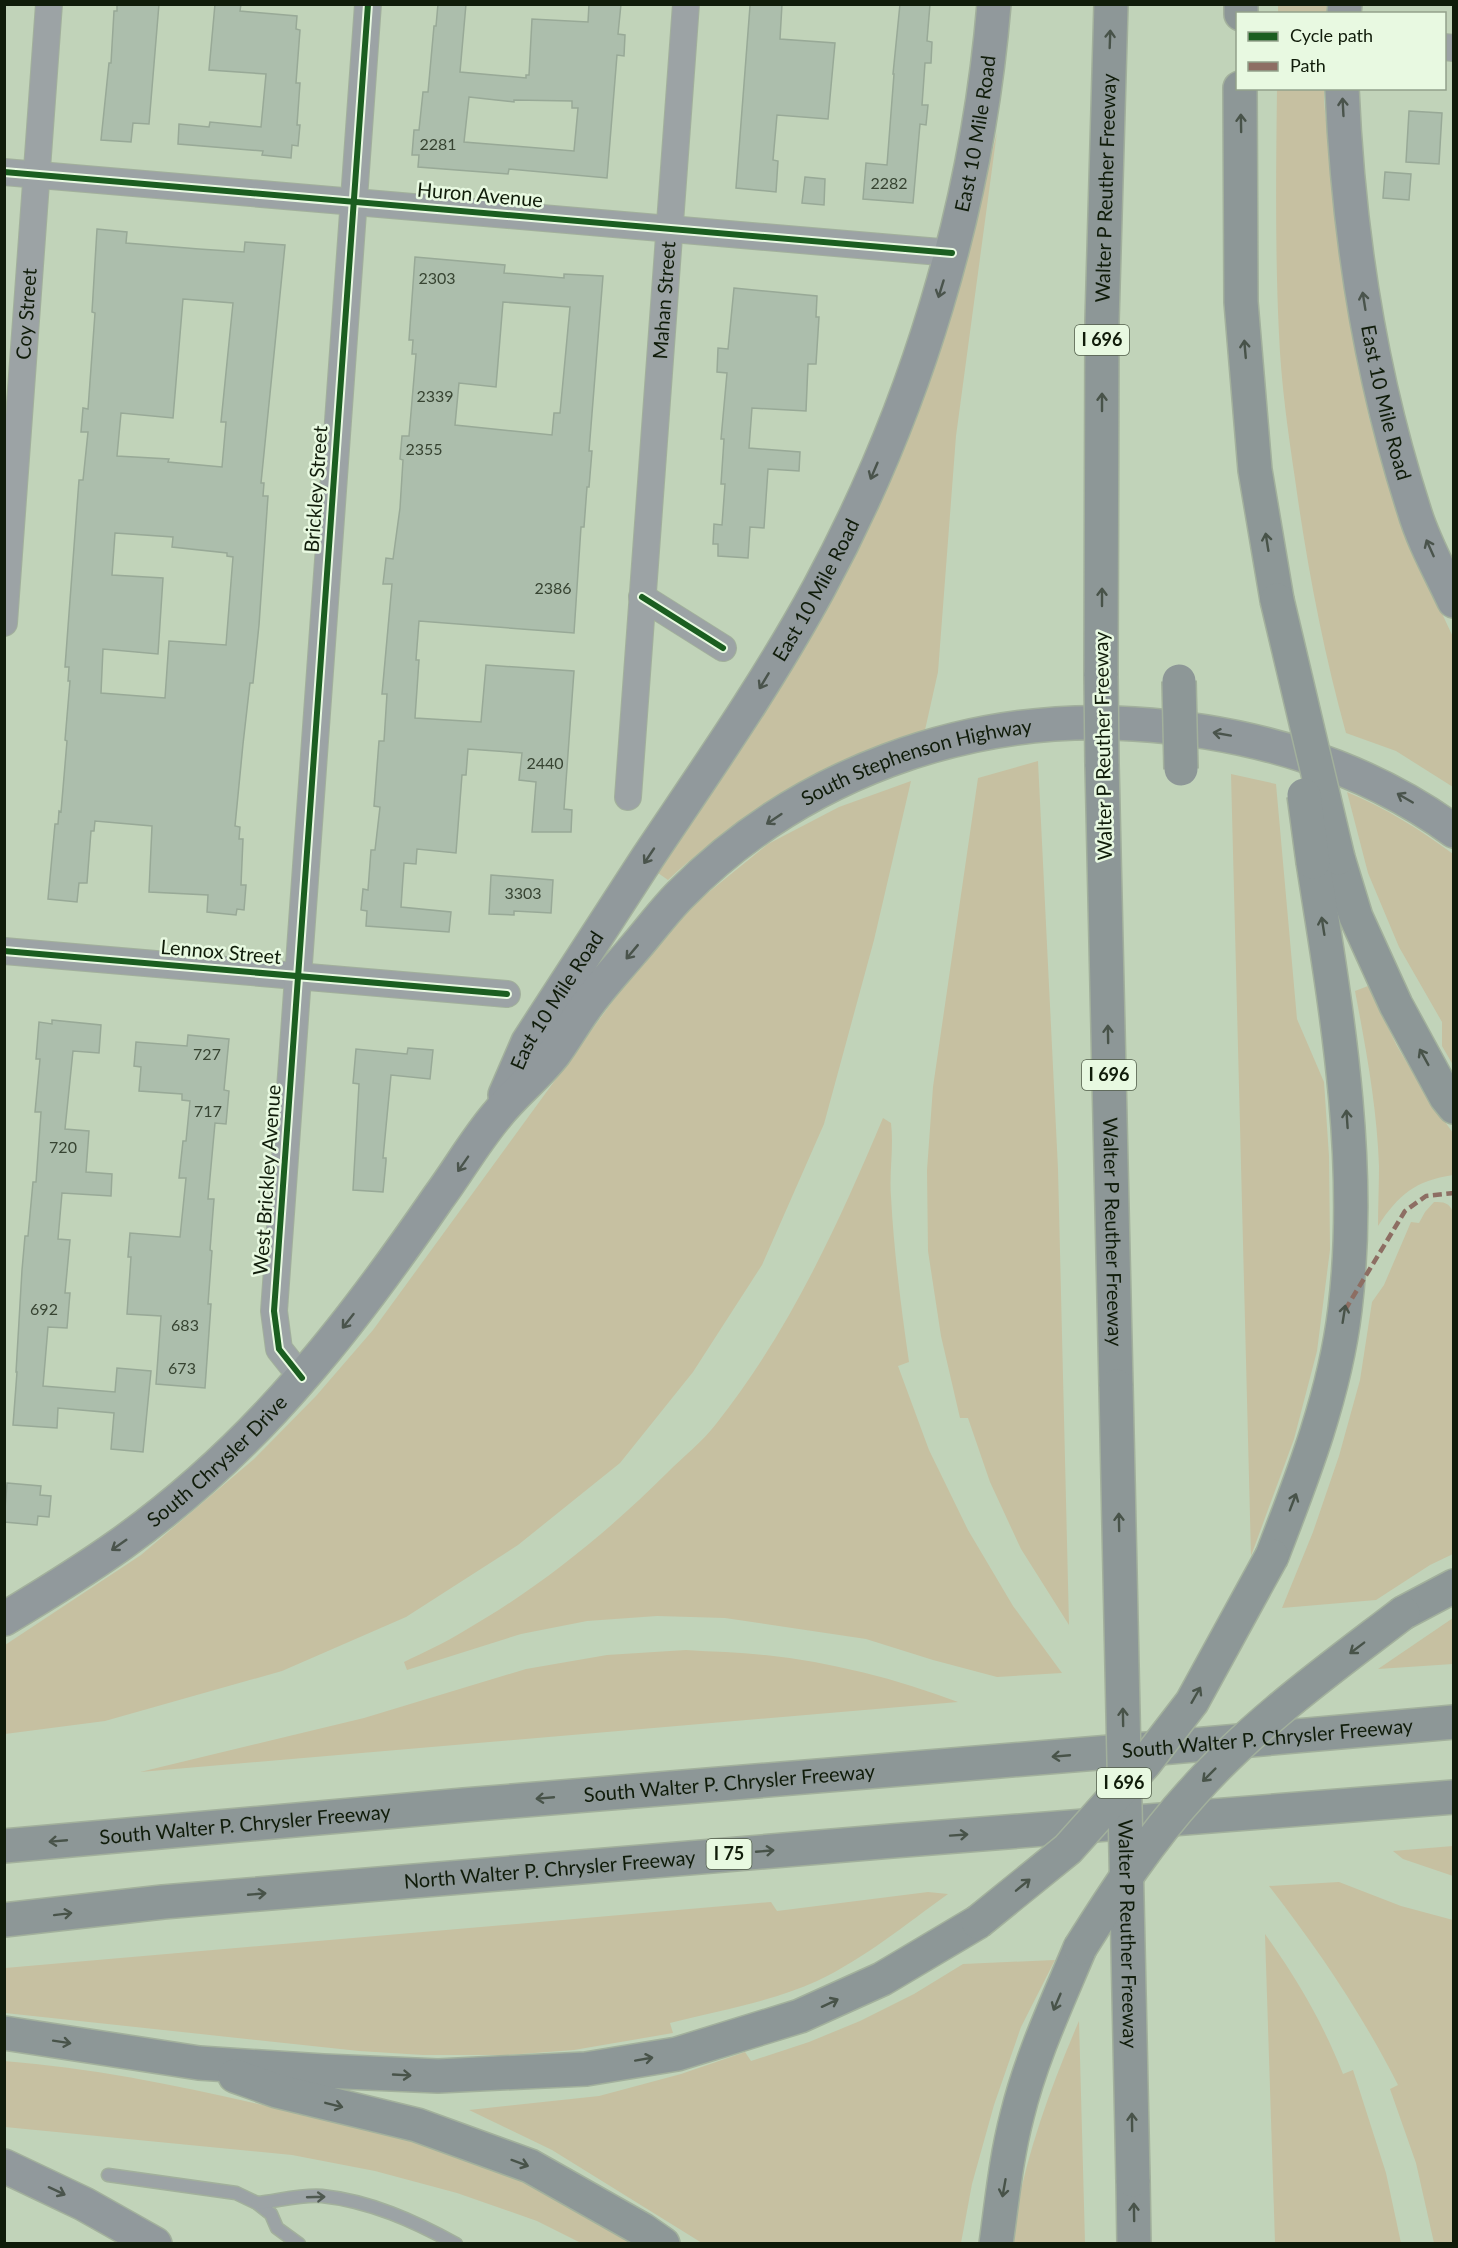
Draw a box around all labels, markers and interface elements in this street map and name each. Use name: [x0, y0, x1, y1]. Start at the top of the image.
legend: [1236, 12, 1446, 90]
text: Cycle path: [1290, 24, 1373, 46]
one-way arrow: [1104, 29, 1115, 49]
street label: East 10 Mile Road: [949, 54, 1000, 214]
text: Path: [1290, 54, 1326, 76]
street label: Walter P Reuther Freeway: [1090, 73, 1120, 303]
one-way arrow: [1337, 98, 1348, 118]
one-way arrow: [1235, 113, 1247, 133]
house number: 2281: [419, 134, 457, 153]
house number: 2282: [870, 173, 908, 192]
street label: Huron Avenue: [416, 177, 544, 211]
street label: Mahan Street: [647, 240, 680, 360]
street label: Coy Street: [10, 267, 41, 360]
house number: 2303: [418, 268, 456, 287]
one-way arrow: [935, 279, 946, 298]
one-way arrow: [1359, 292, 1370, 311]
street label: East 10 Mile Road: [1357, 323, 1417, 483]
road number: I 696: [1075, 325, 1129, 355]
one-way arrow: [1239, 339, 1250, 359]
house number: 2339: [416, 386, 454, 405]
one-way arrow: [1096, 392, 1108, 412]
street label: Brickley Street: [299, 425, 331, 553]
house number: 2355: [405, 439, 443, 458]
one-way arrow: [868, 462, 879, 480]
street label: East 10 Mile Road: [767, 514, 863, 665]
one-way arrow: [1262, 533, 1273, 553]
one-way arrow: [1424, 539, 1435, 557]
house number: 2386: [534, 578, 572, 597]
one-way arrow: [1096, 587, 1108, 607]
street label: Walter P Reuther Freeway: [1088, 631, 1116, 861]
one-way arrow: [757, 672, 769, 689]
street label: South Stephenson Highway: [796, 713, 1034, 810]
one-way arrow: [1212, 729, 1232, 740]
house number: 2440: [526, 753, 564, 772]
one-way arrow: [1397, 792, 1414, 804]
one-way arrow: [766, 813, 782, 825]
one-way arrow: [643, 847, 655, 864]
house number: 3303: [504, 883, 542, 902]
one-way arrow: [1317, 917, 1328, 936]
street label: East 10 Mile Road: [504, 926, 608, 1073]
street label: Lennox Street: [160, 934, 282, 968]
one-way arrow: [625, 944, 639, 959]
one-way arrow: [1102, 1024, 1114, 1044]
house number: 727: [193, 1044, 221, 1063]
one-way arrow: [1418, 1048, 1429, 1066]
road number: I 696: [1082, 1060, 1136, 1090]
street label: West Brickley Avenue: [247, 1084, 285, 1276]
house number: 717: [194, 1101, 222, 1120]
one-way arrow: [1341, 1110, 1352, 1130]
street label: Walter P Reuther Freeway: [1099, 1117, 1128, 1347]
house number: 720: [49, 1137, 77, 1156]
one-way arrow: [457, 1155, 469, 1171]
house number: 692: [30, 1299, 58, 1318]
one-way arrow: [1339, 1304, 1350, 1324]
one-way arrow: [342, 1313, 355, 1329]
house number: 683: [171, 1315, 199, 1334]
house number: 673: [168, 1358, 196, 1377]
street label: South Chrysler Drive: [142, 1390, 291, 1531]
one-way arrow: [1288, 1493, 1299, 1511]
one-way arrow: [1113, 1513, 1124, 1533]
one-way arrow: [112, 1539, 128, 1551]
one-way arrow: [1349, 1642, 1365, 1655]
one-way arrow: [1190, 1687, 1202, 1704]
one-way arrow: [1117, 1707, 1129, 1727]
street label: South Walter P. Chrysler Freeway: [1121, 1713, 1415, 1762]
one-way arrow: [1051, 1751, 1071, 1762]
street label: South Walter P. Chrysler Freeway: [583, 1758, 876, 1806]
road number: I 696: [1097, 1768, 1151, 1798]
one-way arrow: [1201, 1768, 1216, 1783]
one-way arrow: [535, 1793, 555, 1804]
street label: South Walter P. Chrysler Freeway: [98, 1799, 392, 1848]
street label: Walter P Reuther Freeway: [1114, 1819, 1143, 2049]
one-way arrow: [949, 1829, 969, 1840]
one-way arrow: [48, 1836, 68, 1847]
road number: I 75: [706, 1839, 752, 1869]
street label: North Walter P. Chrysler Freeway: [403, 1844, 697, 1893]
one-way arrow: [754, 1845, 774, 1856]
one-way arrow: [1015, 1878, 1031, 1891]
one-way arrow: [246, 1888, 266, 1899]
one-way arrow: [52, 1908, 72, 1919]
one-way arrow: [1051, 1992, 1062, 2010]
one-way arrow: [820, 1996, 838, 2008]
one-way arrow: [52, 2037, 72, 2048]
one-way arrow: [633, 2053, 653, 2064]
one-way arrow: [392, 2069, 412, 2080]
one-way arrow: [325, 2099, 344, 2111]
one-way arrow: [1126, 2112, 1137, 2132]
one-way arrow: [510, 2158, 529, 2169]
one-way arrow: [998, 2178, 1009, 2198]
one-way arrow: [48, 2186, 66, 2198]
one-way arrow: [305, 2191, 325, 2203]
one-way arrow: [1128, 2202, 1139, 2222]

